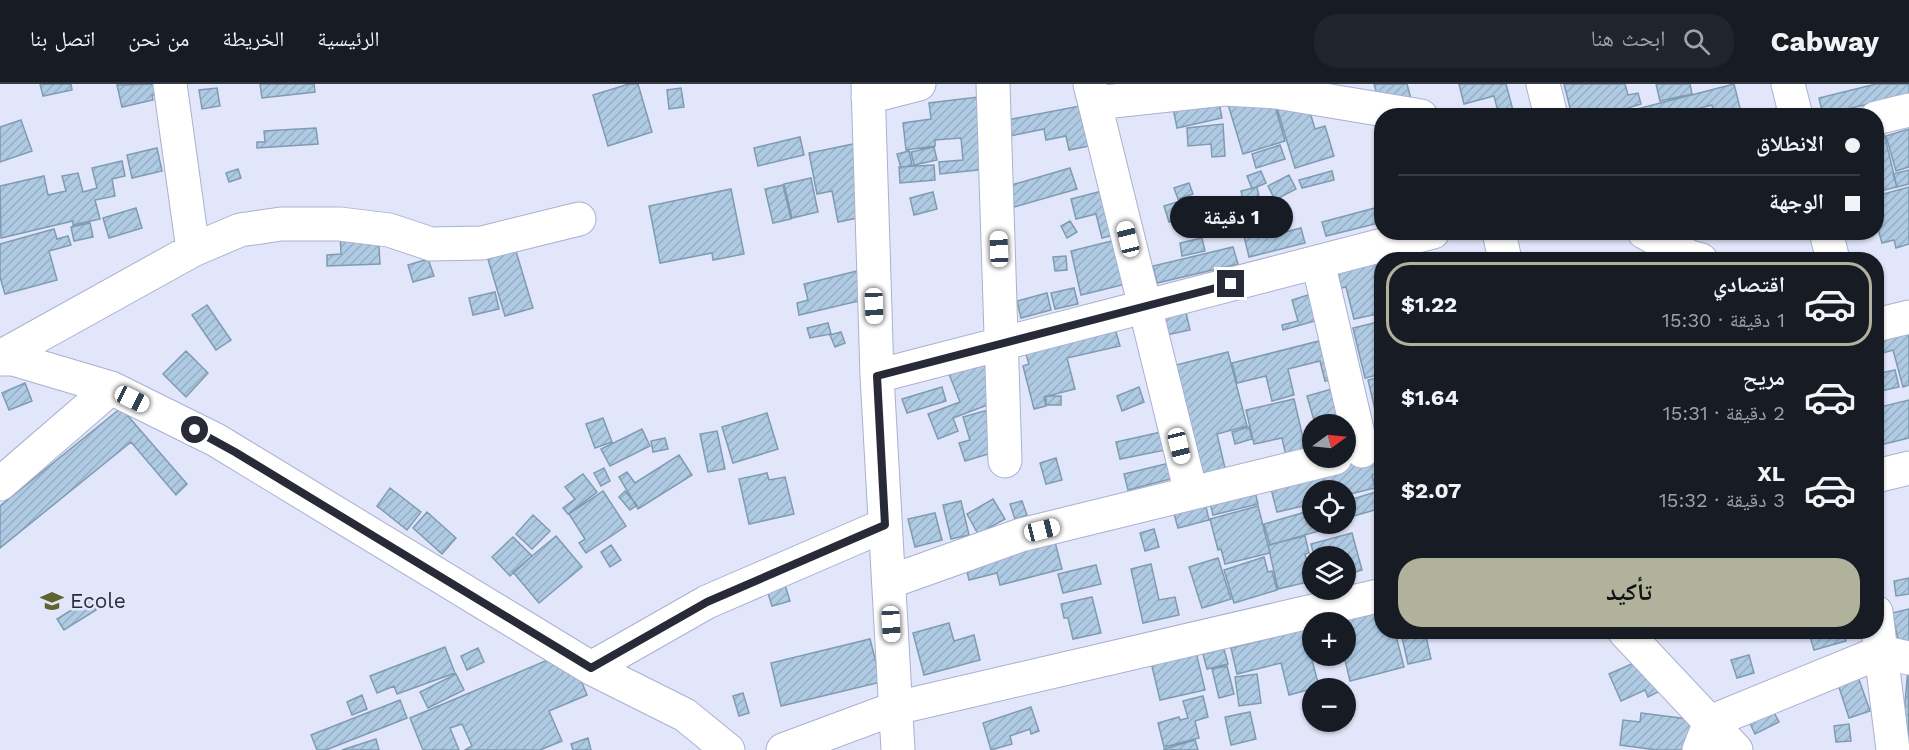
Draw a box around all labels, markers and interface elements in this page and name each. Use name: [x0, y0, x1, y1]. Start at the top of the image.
search box: [1314, 14, 1734, 68]
icon: search: [1680, 25, 1713, 58]
text: Cabway: [1770, 25, 1879, 58]
text: اتصل بنا: [30, 26, 95, 51]
text: من نحن: [128, 26, 189, 51]
text: الخريطة: [222, 26, 284, 51]
text: الرئيسية: [317, 26, 380, 51]
text: ابحث هنا: [1591, 26, 1665, 51]
text: الانطلاق: [1756, 131, 1824, 156]
text: الوجهة: [1769, 189, 1824, 214]
callout: 1 دقيقة: [1170, 197, 1292, 239]
text: 1 دقيقة: [1203, 205, 1260, 229]
car: [1115, 219, 1141, 259]
car: [989, 231, 1009, 267]
route end: [1217, 270, 1244, 297]
text: اقتصادي: [1713, 272, 1785, 297]
icon: car: [1803, 277, 1857, 331]
car: [864, 288, 884, 324]
text: $1.22: [1401, 292, 1457, 317]
text: 1 دقيقة · 15:30: [1662, 308, 1785, 332]
text: مريح: [1742, 365, 1785, 390]
icon: car: [1803, 370, 1857, 424]
car: [112, 383, 152, 415]
text: $1.64: [1401, 385, 1459, 410]
text: 2 دقيقة · 15:31: [1663, 401, 1785, 425]
north arrow: [1302, 414, 1356, 468]
map controls: [1302, 414, 1356, 732]
route start: [181, 416, 208, 443]
car: [1166, 426, 1192, 466]
text: XL: [1757, 461, 1785, 486]
icon: car: [1803, 463, 1857, 517]
text: $2.07: [1401, 478, 1461, 503]
button: locate: [1302, 480, 1356, 534]
text: 3 دقيقة · 15:32: [1659, 488, 1785, 512]
car: [1022, 517, 1062, 543]
button: layers: [1302, 546, 1356, 600]
button: تأكيد: [1398, 558, 1860, 627]
school or university icon: Ecole: [39, 588, 65, 614]
place label: Ecole: [70, 588, 126, 613]
car: [881, 606, 901, 642]
button: +: [1302, 612, 1356, 666]
button: −: [1302, 678, 1356, 732]

